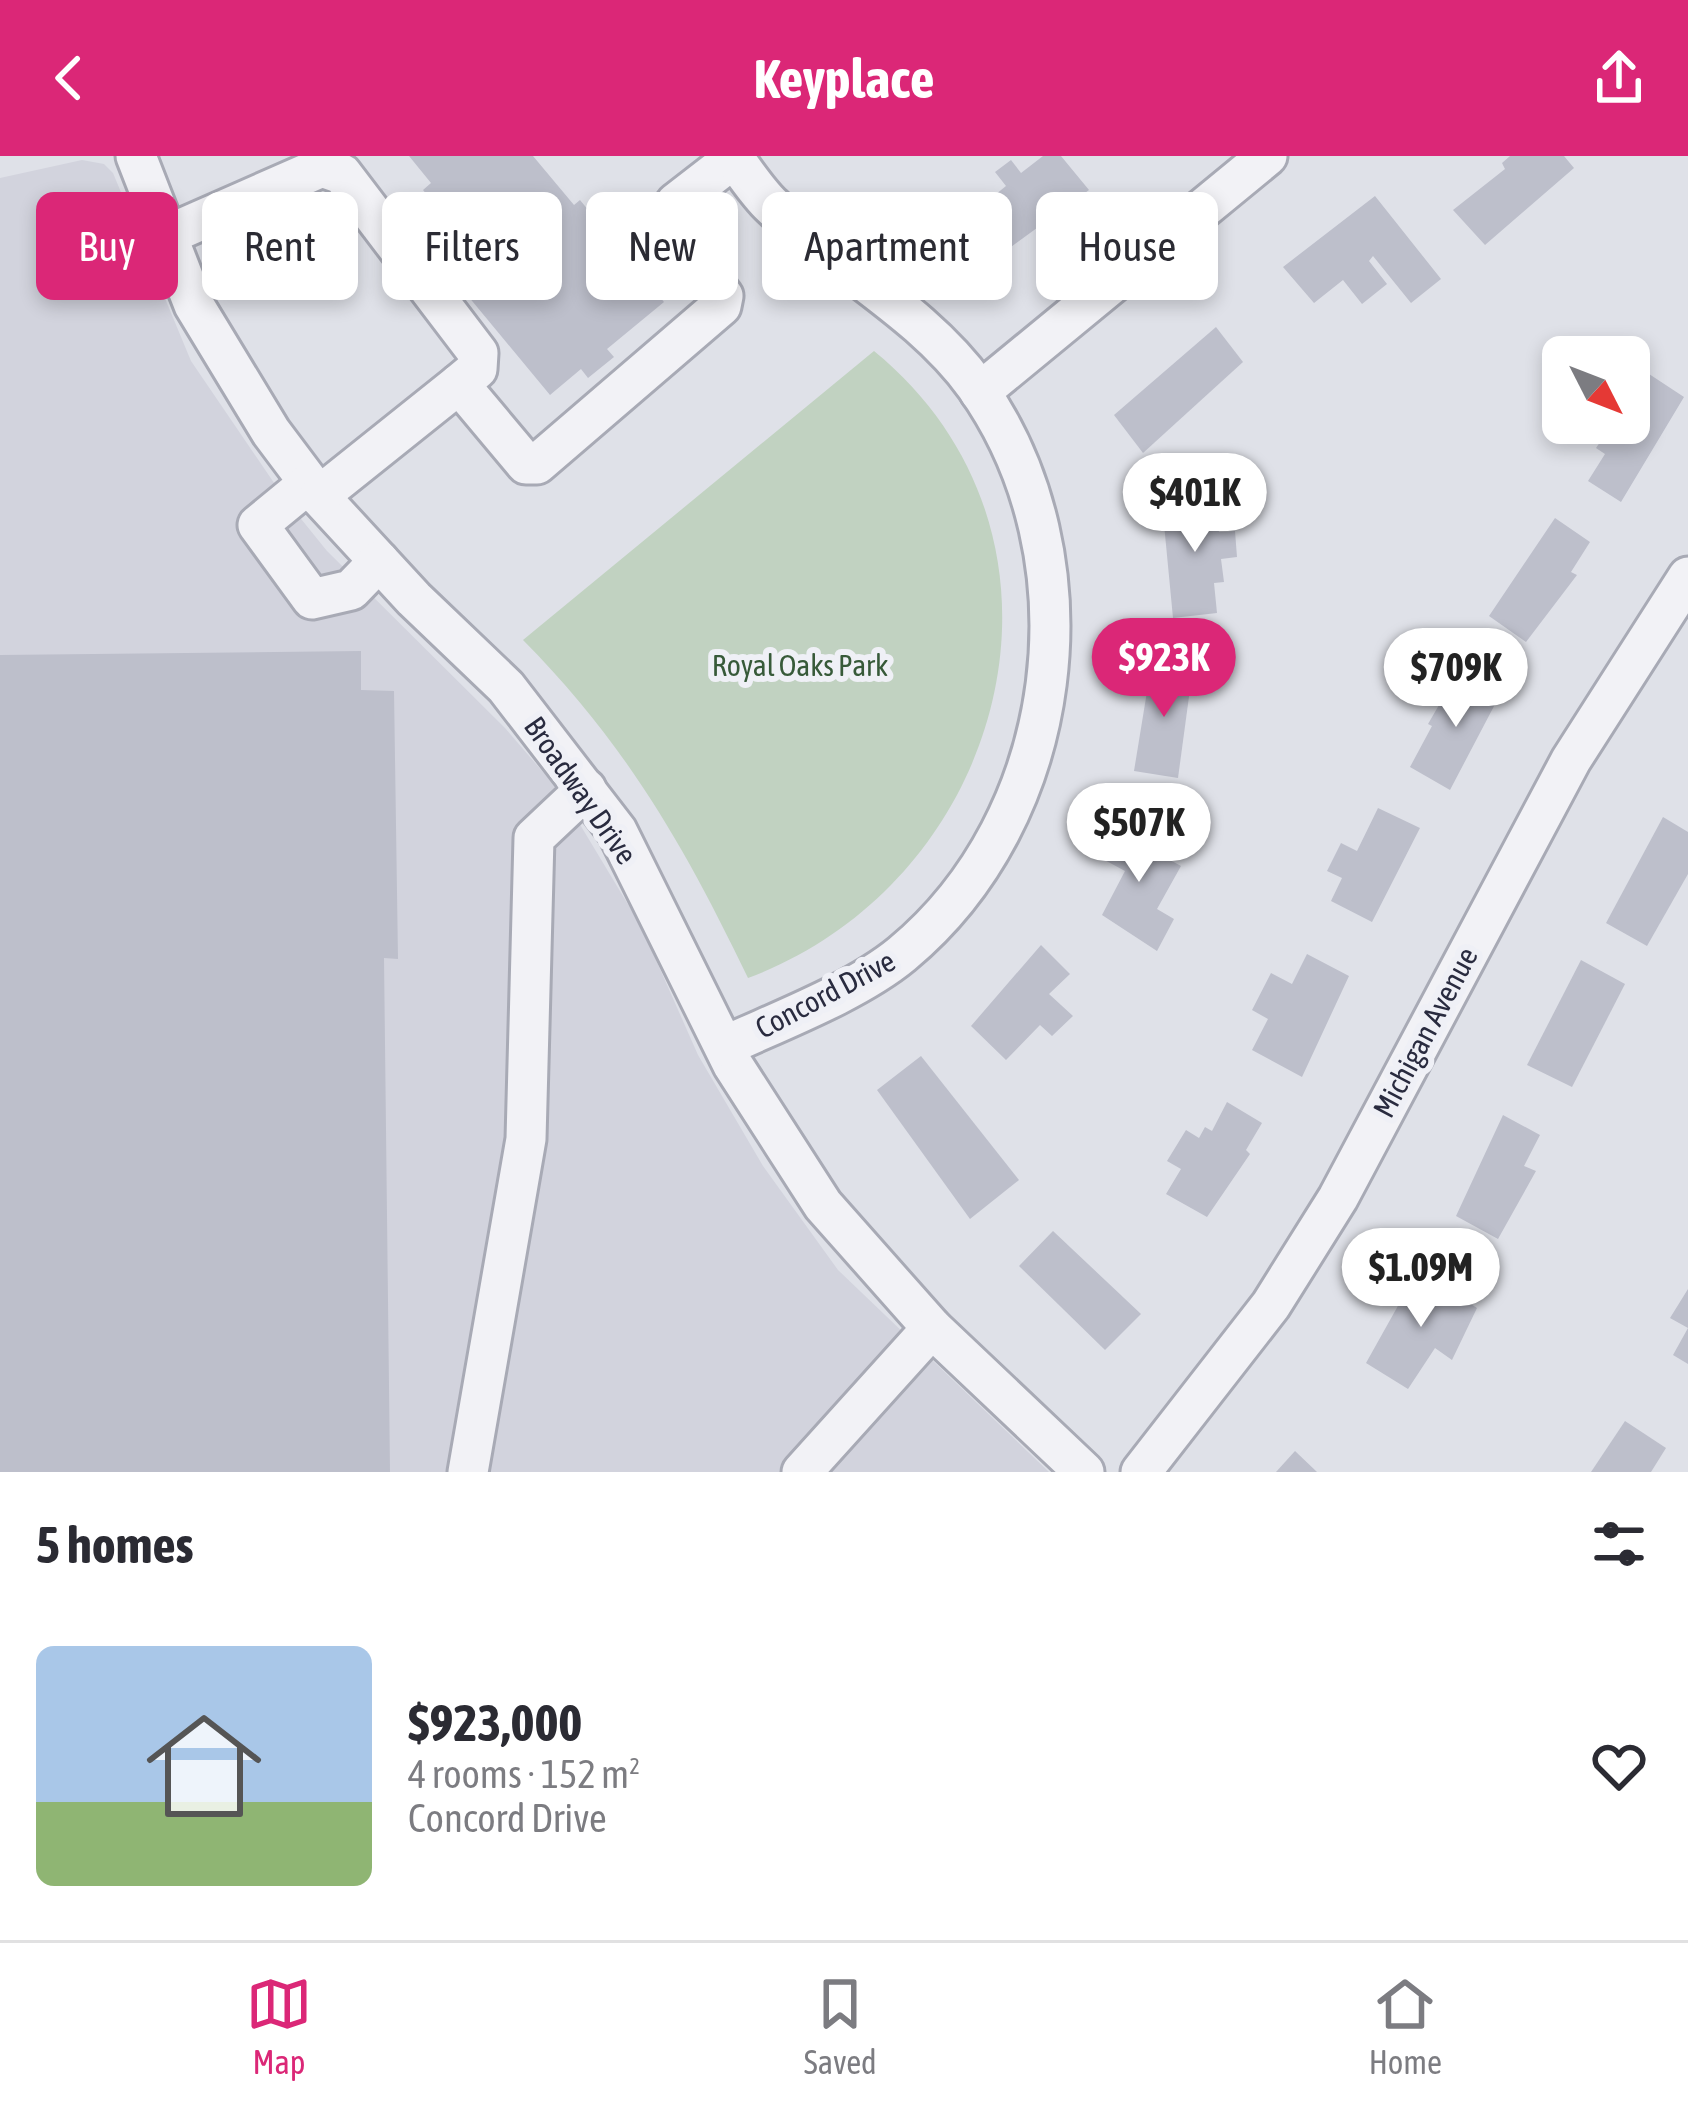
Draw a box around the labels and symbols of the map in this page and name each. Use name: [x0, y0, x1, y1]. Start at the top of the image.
north arrow: [1542, 336, 1650, 444]
pin: $401K: [1111, 453, 1279, 555]
pin: $923K: [1080, 618, 1248, 720]
pin: $709K: [1372, 628, 1540, 730]
park label: Royal Oaks Park: [712, 648, 888, 682]
street label: Broadway Drive: [518, 710, 644, 870]
pin: $507K: [1055, 783, 1223, 885]
street label: Michigan Avenue: [1366, 941, 1484, 1123]
street label: Concord Drive: [750, 943, 900, 1045]
pin: $1.09M: [1323, 1228, 1519, 1330]

